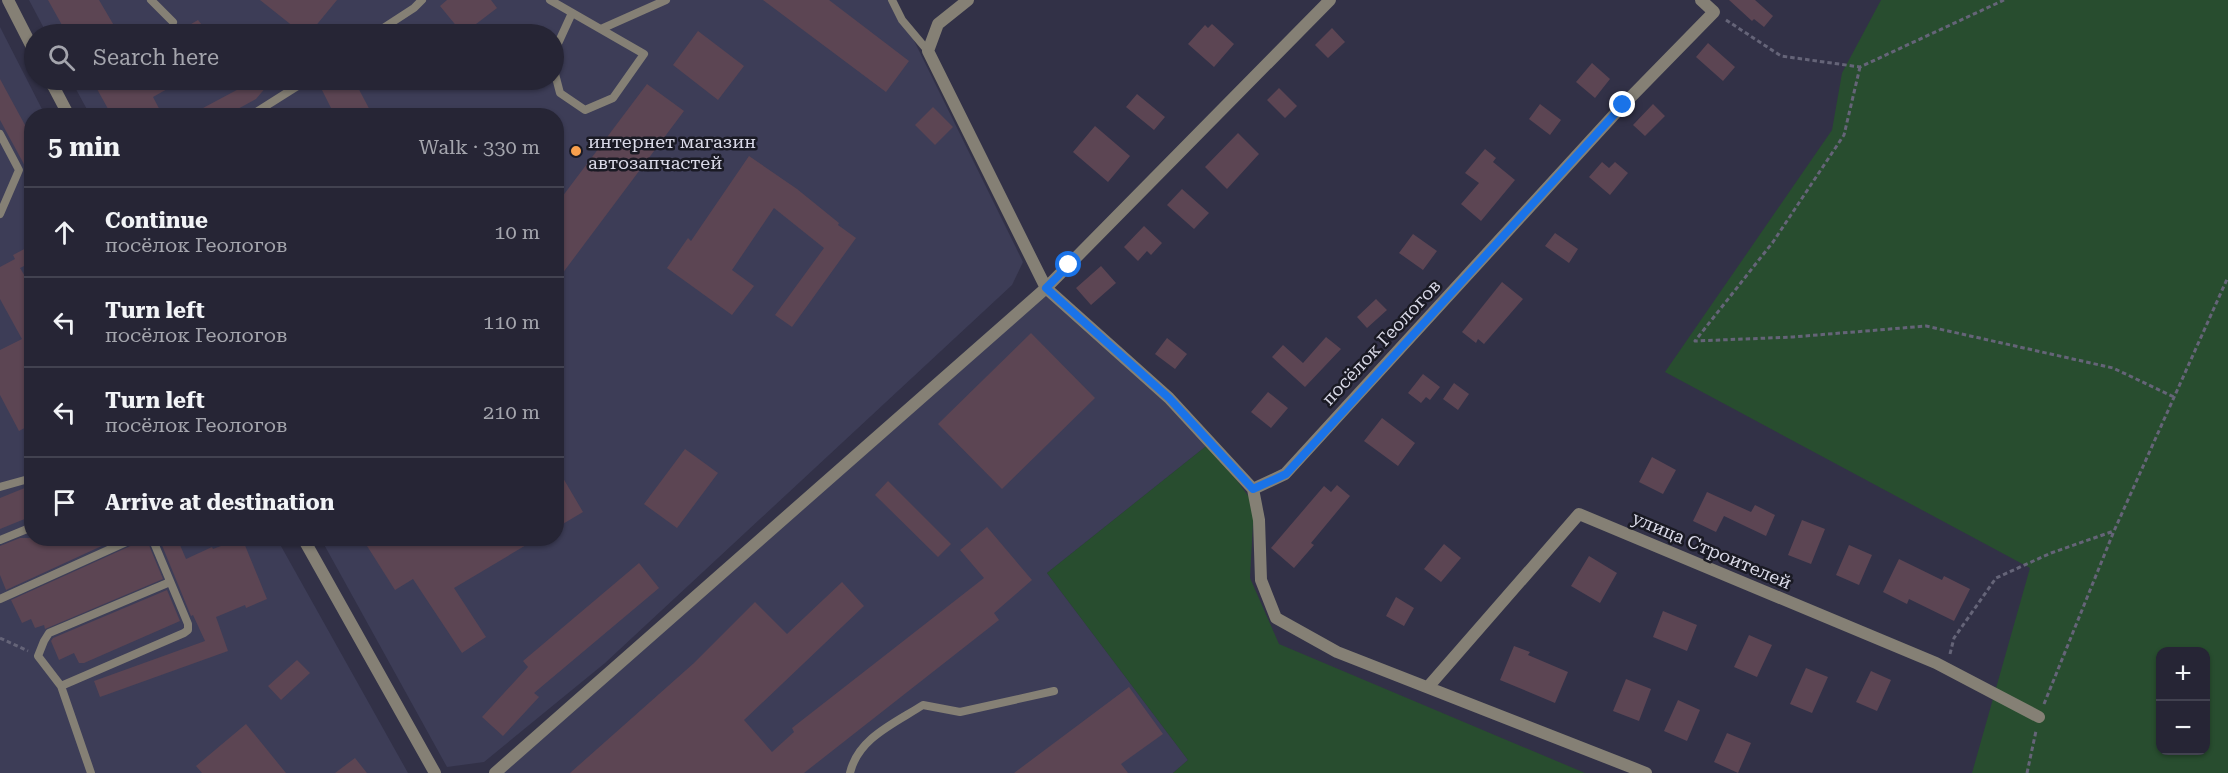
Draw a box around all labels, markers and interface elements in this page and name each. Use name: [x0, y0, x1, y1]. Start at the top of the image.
search box: [24, 24, 564, 90]
icon: search: [45, 41, 78, 74]
text: Search here: [93, 45, 219, 70]
route end: [1609, 91, 1635, 117]
place label: интернет магазин автозапчастей: [588, 131, 756, 173]
text: 5 min: [48, 132, 120, 162]
text: Walk · 330 m: [419, 135, 540, 159]
marker: интернет магазин автозапчастей: [569, 144, 583, 158]
text: Continue: [105, 208, 208, 233]
icon: ahead: [48, 216, 81, 249]
text: 10 m: [494, 220, 540, 244]
text: посёлок Геологов: [105, 233, 288, 257]
route start: [1055, 251, 1081, 277]
street label: посёлок Геологов: [1317, 275, 1445, 409]
text: Turn left: [105, 298, 205, 323]
icon: left: [48, 306, 81, 339]
text: 110 m: [483, 310, 540, 334]
text: посёлок Геологов: [105, 323, 288, 347]
text: Turn left: [105, 388, 205, 413]
icon: left: [48, 396, 81, 429]
text: 210 m: [483, 400, 540, 424]
text: посёлок Геологов: [105, 413, 288, 437]
icon: arrive: [48, 486, 81, 519]
text: Arrive at destination: [105, 490, 334, 515]
street label: улица Строителей: [1629, 507, 1795, 593]
map controls: [2156, 647, 2210, 755]
button: +: [2156, 647, 2210, 701]
button: −: [2156, 701, 2210, 755]

